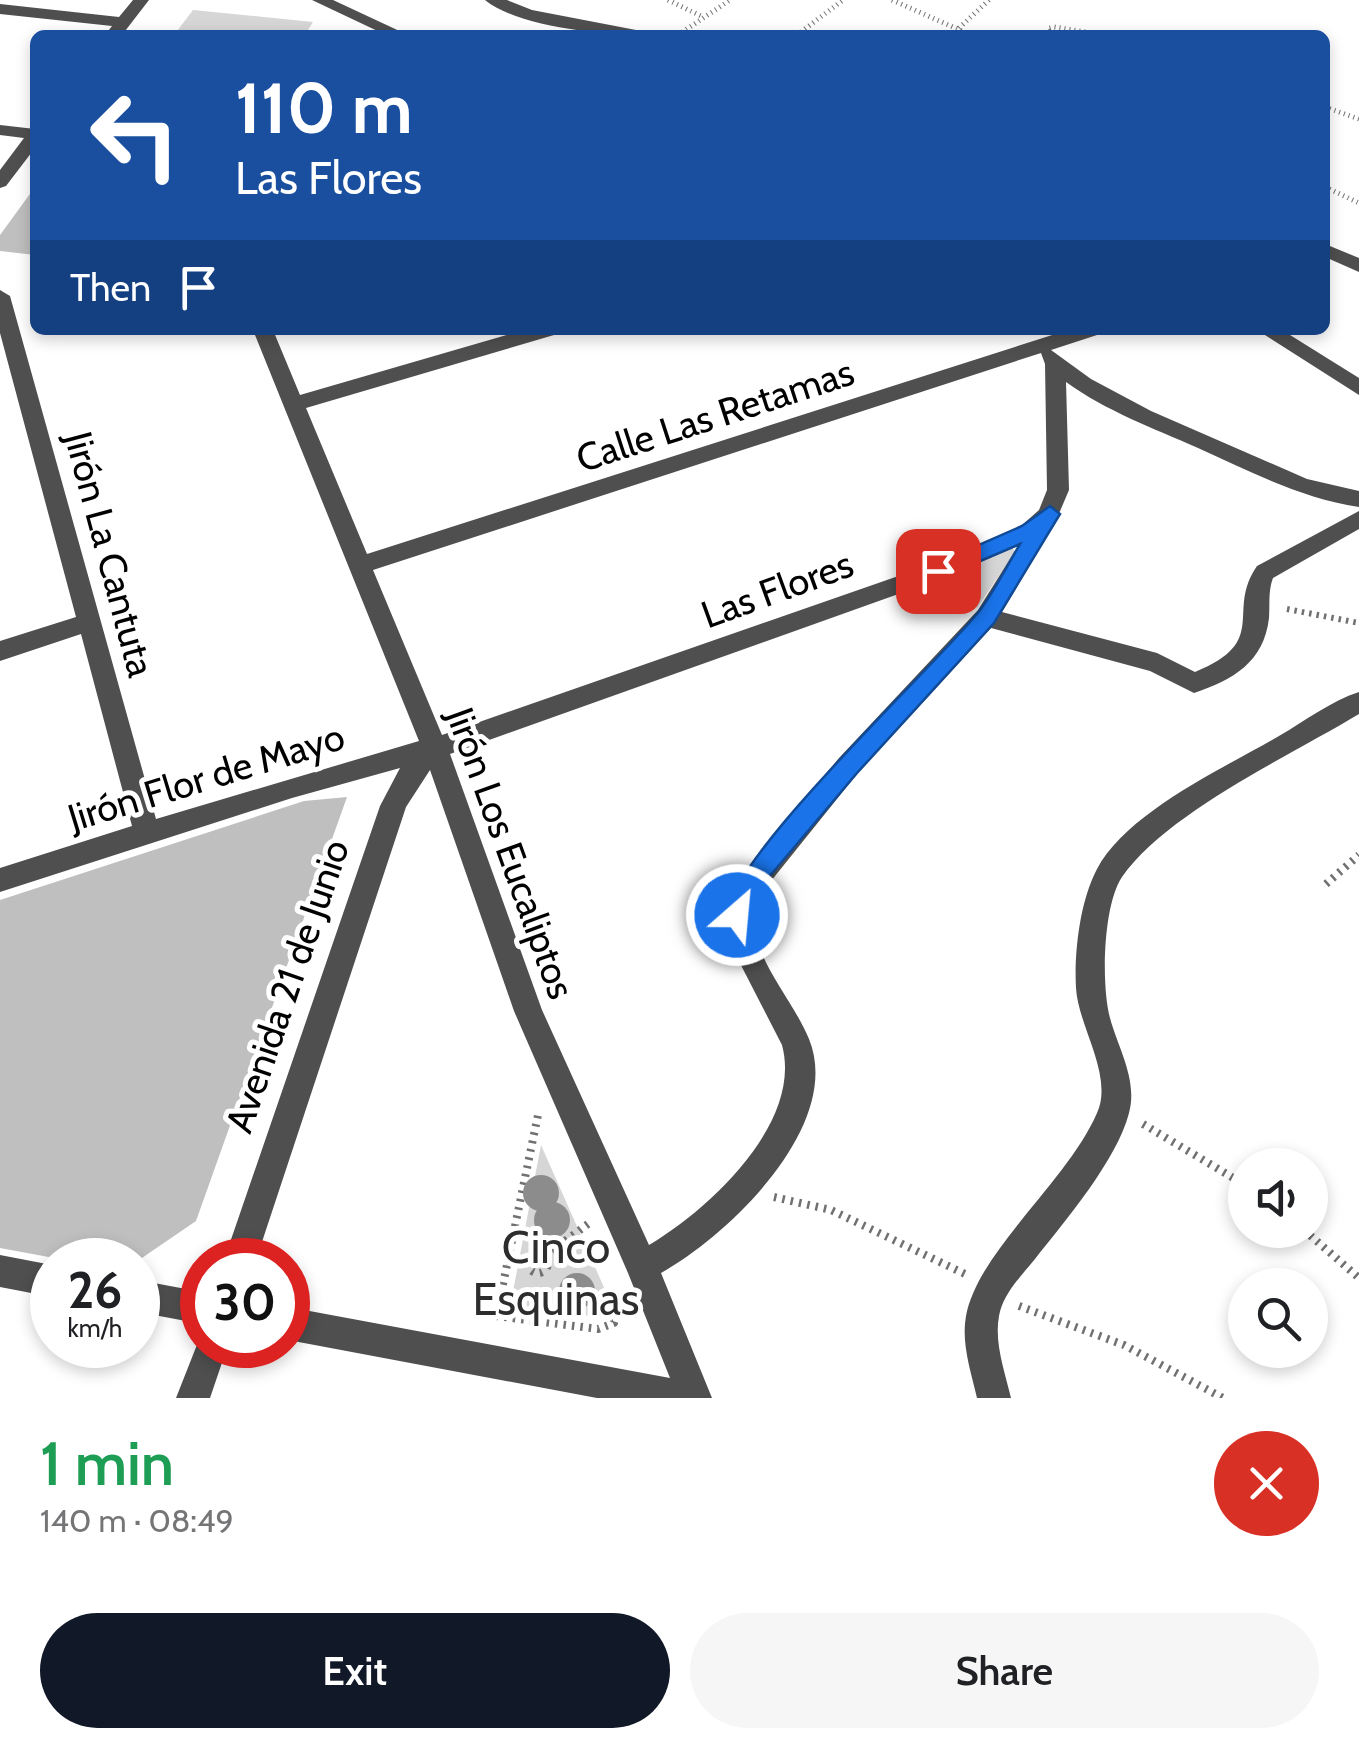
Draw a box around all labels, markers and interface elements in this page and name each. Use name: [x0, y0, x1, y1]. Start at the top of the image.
text: 110 m: [235, 65, 413, 151]
icon: left: [70, 70, 200, 200]
text: Las Flores: [235, 151, 422, 205]
icon: arrive: [171, 260, 226, 315]
text: Then: [70, 264, 151, 311]
street label: Calle Las Retamas: [570, 348, 860, 482]
street label: Jirón La Cantuta: [54, 425, 165, 682]
pin: [896, 529, 981, 614]
street label: Las Flores: [695, 540, 859, 638]
icon: arrive: [911, 544, 966, 599]
street label: Jirón Los Eucaliptos: [436, 700, 585, 1005]
street label: Jirón Flor de Mayo: [61, 713, 350, 842]
street label: Avenida 21 de Junio: [215, 833, 359, 1139]
position arrow: [685, 863, 789, 967]
map controls: [1228, 1148, 1328, 1368]
button: sound: [1228, 1148, 1328, 1248]
park label: Cinco Esquinas: [473, 1220, 639, 1326]
speed limit sign: 30: [180, 1238, 310, 1368]
text: 26: [68, 1260, 122, 1321]
button: search: [1228, 1268, 1328, 1368]
text: km/h: [68, 1313, 122, 1343]
text: 1 min: [40, 1427, 174, 1500]
button: close: [1214, 1431, 1319, 1536]
text: 140 m · 08:49: [40, 1501, 234, 1540]
button: Exit: [40, 1613, 670, 1728]
button: Share: [690, 1613, 1319, 1728]

